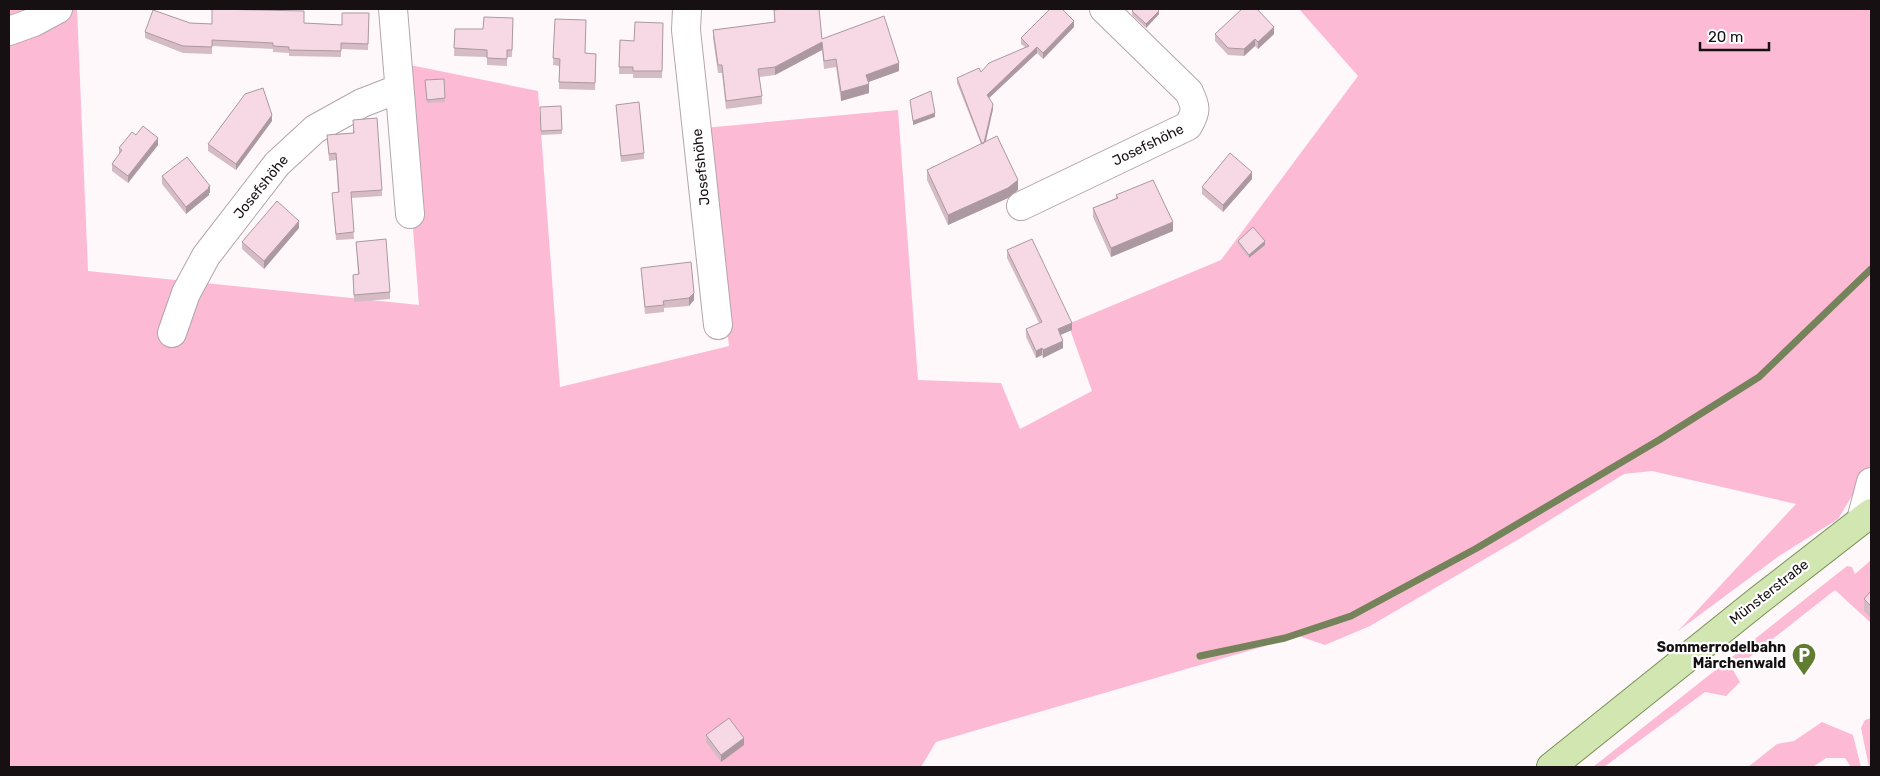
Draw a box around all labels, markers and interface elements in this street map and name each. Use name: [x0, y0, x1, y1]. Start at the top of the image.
scale bar: [1700, 20, 1769, 52]
text: 20 m: [1708, 28, 1743, 46]
street label: Josefshöhe: [1110, 120, 1187, 170]
street label: Josefshöhe: [688, 128, 713, 206]
street label: Josefshöhe: [230, 152, 292, 222]
street label: Münsterstraße: [1726, 556, 1812, 628]
place label: Sommerrodelbahn Märchenwald: [1657, 639, 1786, 672]
parking icon: Sommerrodelbahn Märchenwald: [1791, 642, 1817, 676]

